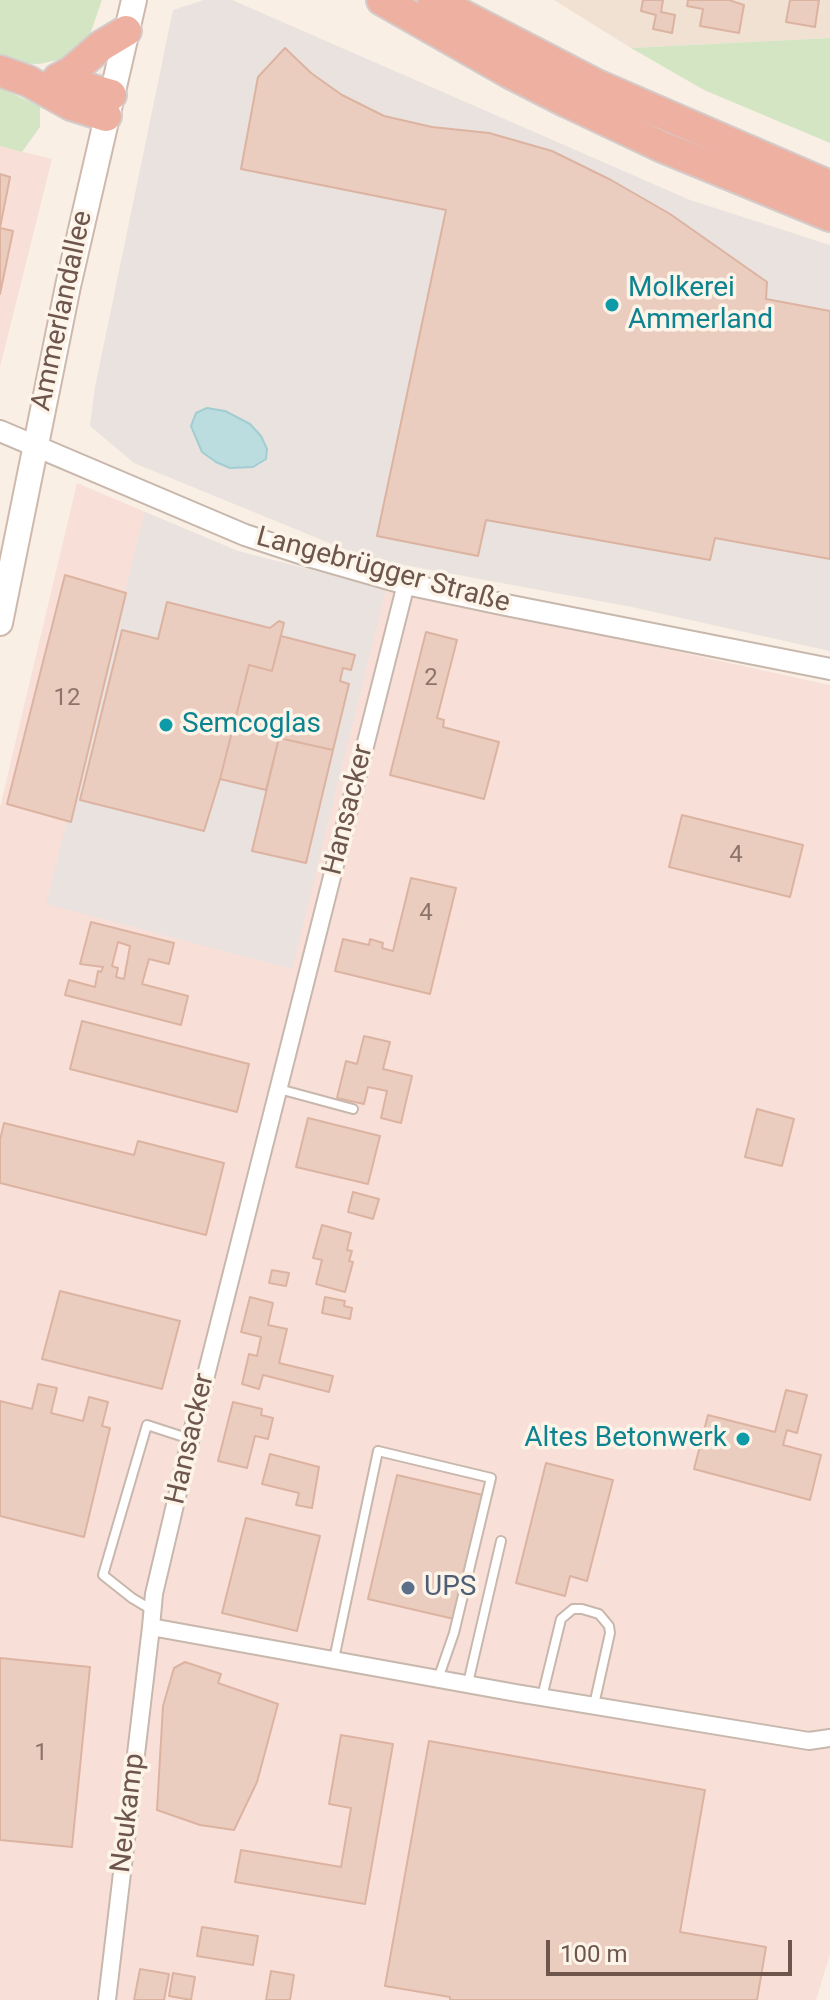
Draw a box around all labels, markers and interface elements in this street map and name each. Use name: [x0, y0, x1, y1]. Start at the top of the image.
street label: Ammerlandallee: [25, 208, 101, 414]
place label: Molkerei Ammerland: [628, 272, 773, 338]
marker: Molkerei Ammerland: [603, 296, 621, 314]
street label: Langebrügger Straße: [253, 521, 513, 621]
house number: 2: [424, 665, 438, 693]
house number: 12: [54, 685, 80, 713]
place label: Semcoglas: [182, 708, 321, 742]
marker: Semcoglas: [157, 716, 175, 734]
street label: Hansacker: [317, 741, 381, 879]
house number: 4: [729, 842, 743, 870]
house number: 4: [419, 900, 433, 928]
street label: Hansacker: [160, 1370, 222, 1508]
place label: Altes Betonwerk: [524, 1422, 727, 1456]
marker: Altes Betonwerk: [734, 1430, 752, 1448]
place label: UPS: [424, 1571, 476, 1605]
marker: UPS: [399, 1579, 417, 1597]
house number: 1: [34, 1740, 48, 1768]
street label: Neukamp: [105, 1751, 153, 1875]
scale bar: [550, 1924, 796, 1974]
text: 100 m: [560, 1940, 627, 1968]

